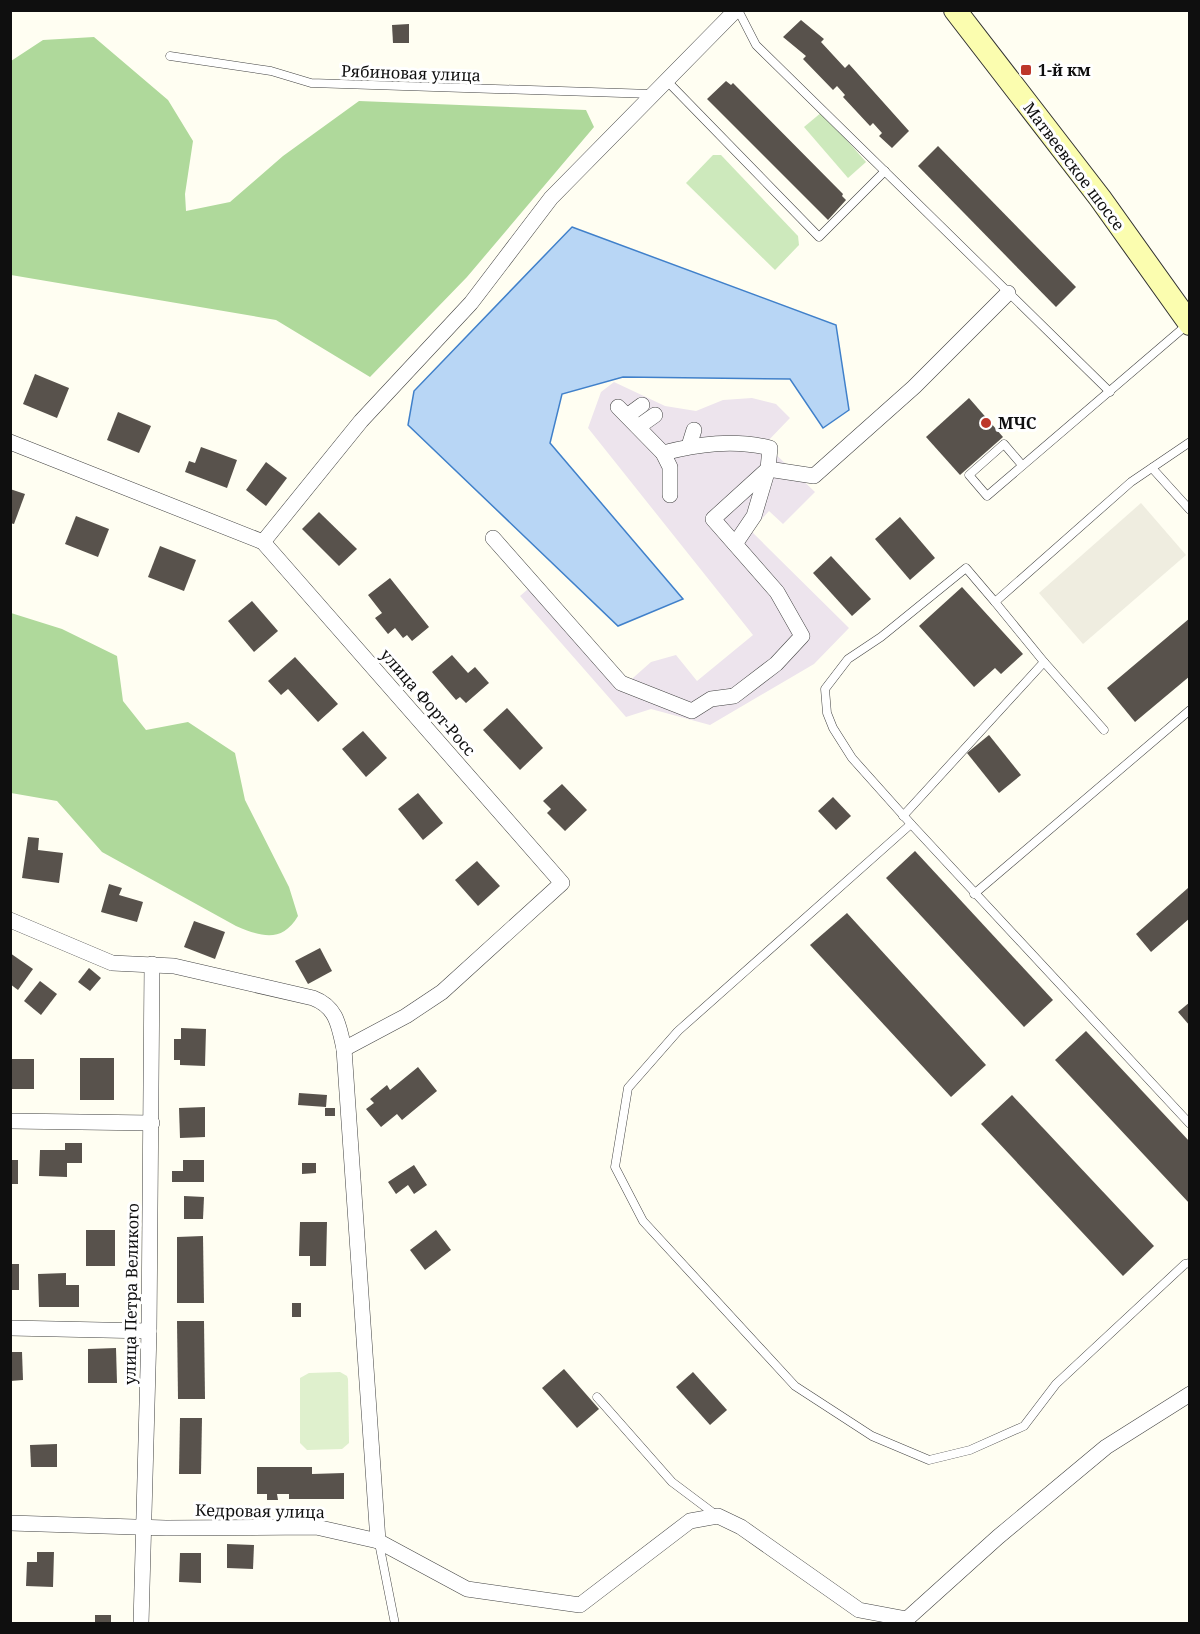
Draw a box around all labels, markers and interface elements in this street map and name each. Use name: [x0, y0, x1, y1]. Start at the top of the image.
place label: 1-й км: [1038, 59, 1091, 81]
street label: Рябиновая улица: [341, 60, 481, 86]
marker: 1-й км: [1019, 63, 1033, 77]
street label: Матвеевское шоссе: [1018, 97, 1130, 235]
place label: МЧС: [998, 412, 1037, 434]
marker: МЧС: [979, 416, 993, 430]
street label: улица Форт-Росс: [375, 644, 481, 760]
street label: улица Петра Великого: [118, 1203, 144, 1385]
street label: Кедровая улица: [195, 1499, 325, 1523]

